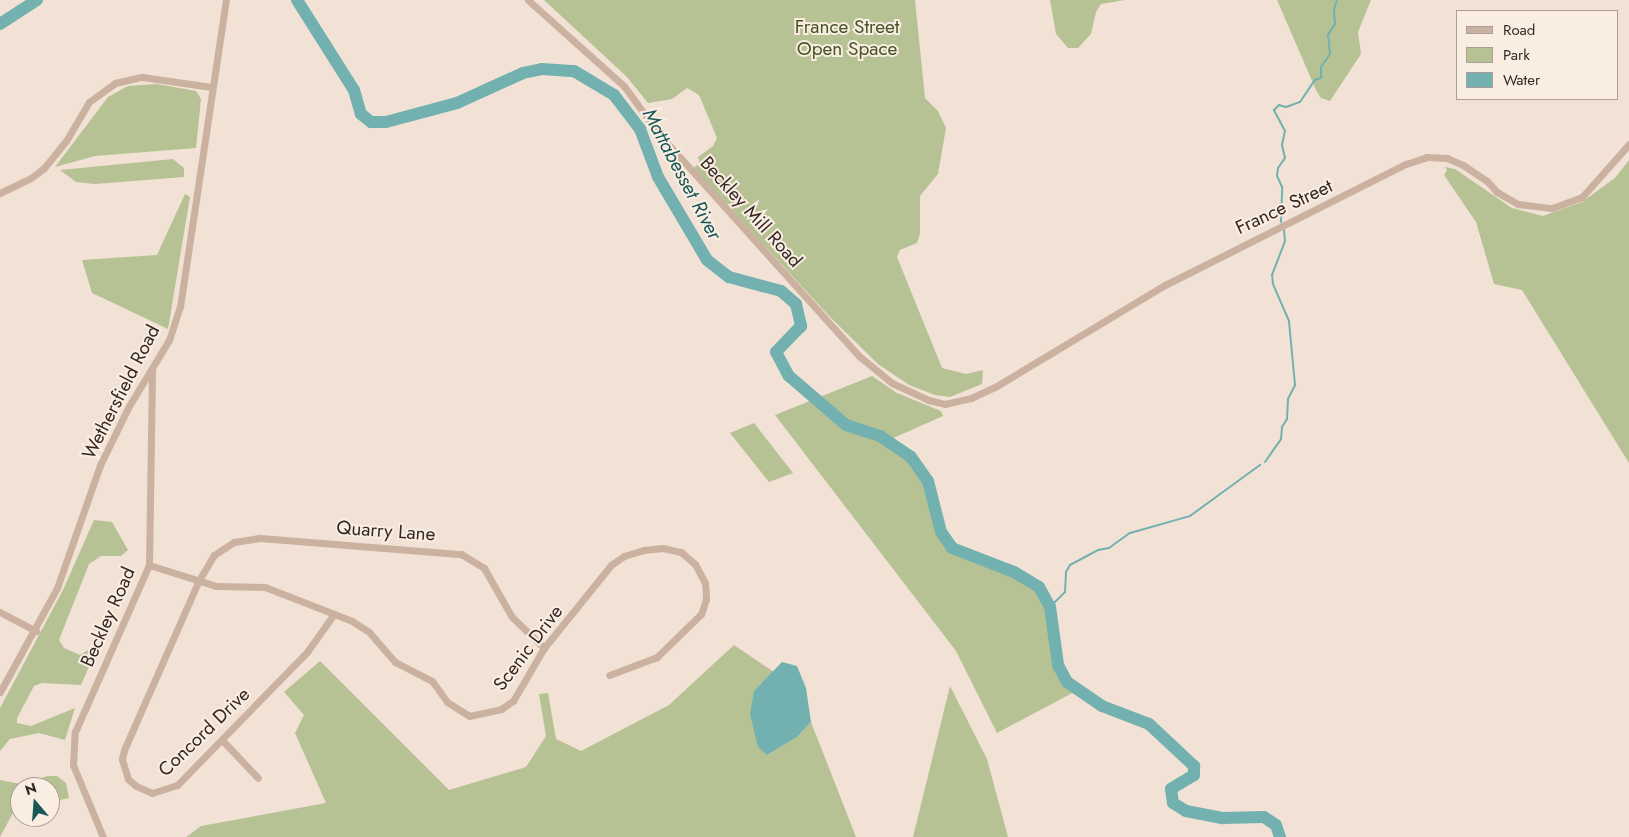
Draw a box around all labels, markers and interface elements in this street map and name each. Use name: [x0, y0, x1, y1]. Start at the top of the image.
legend: [1456, 10, 1619, 100]
park label: France Street Open Space: [795, 16, 899, 60]
text: Road: [1503, 19, 1535, 41]
text: Park: [1503, 44, 1530, 66]
text: Water: [1503, 69, 1540, 91]
water label: Mattabesset River: [637, 104, 727, 244]
street label: Beckley Mill Road: [695, 152, 807, 272]
street label: France Street: [1232, 175, 1336, 239]
street label: Wethersfield Road: [77, 321, 165, 463]
street label: Quarry Lane: [336, 516, 436, 546]
street label: Beckley Road: [76, 564, 140, 670]
street label: Scenic Drive: [488, 601, 568, 695]
street label: Concord Drive: [154, 683, 254, 781]
north arrow: [10, 777, 60, 827]
text: N: [22, 777, 39, 800]

